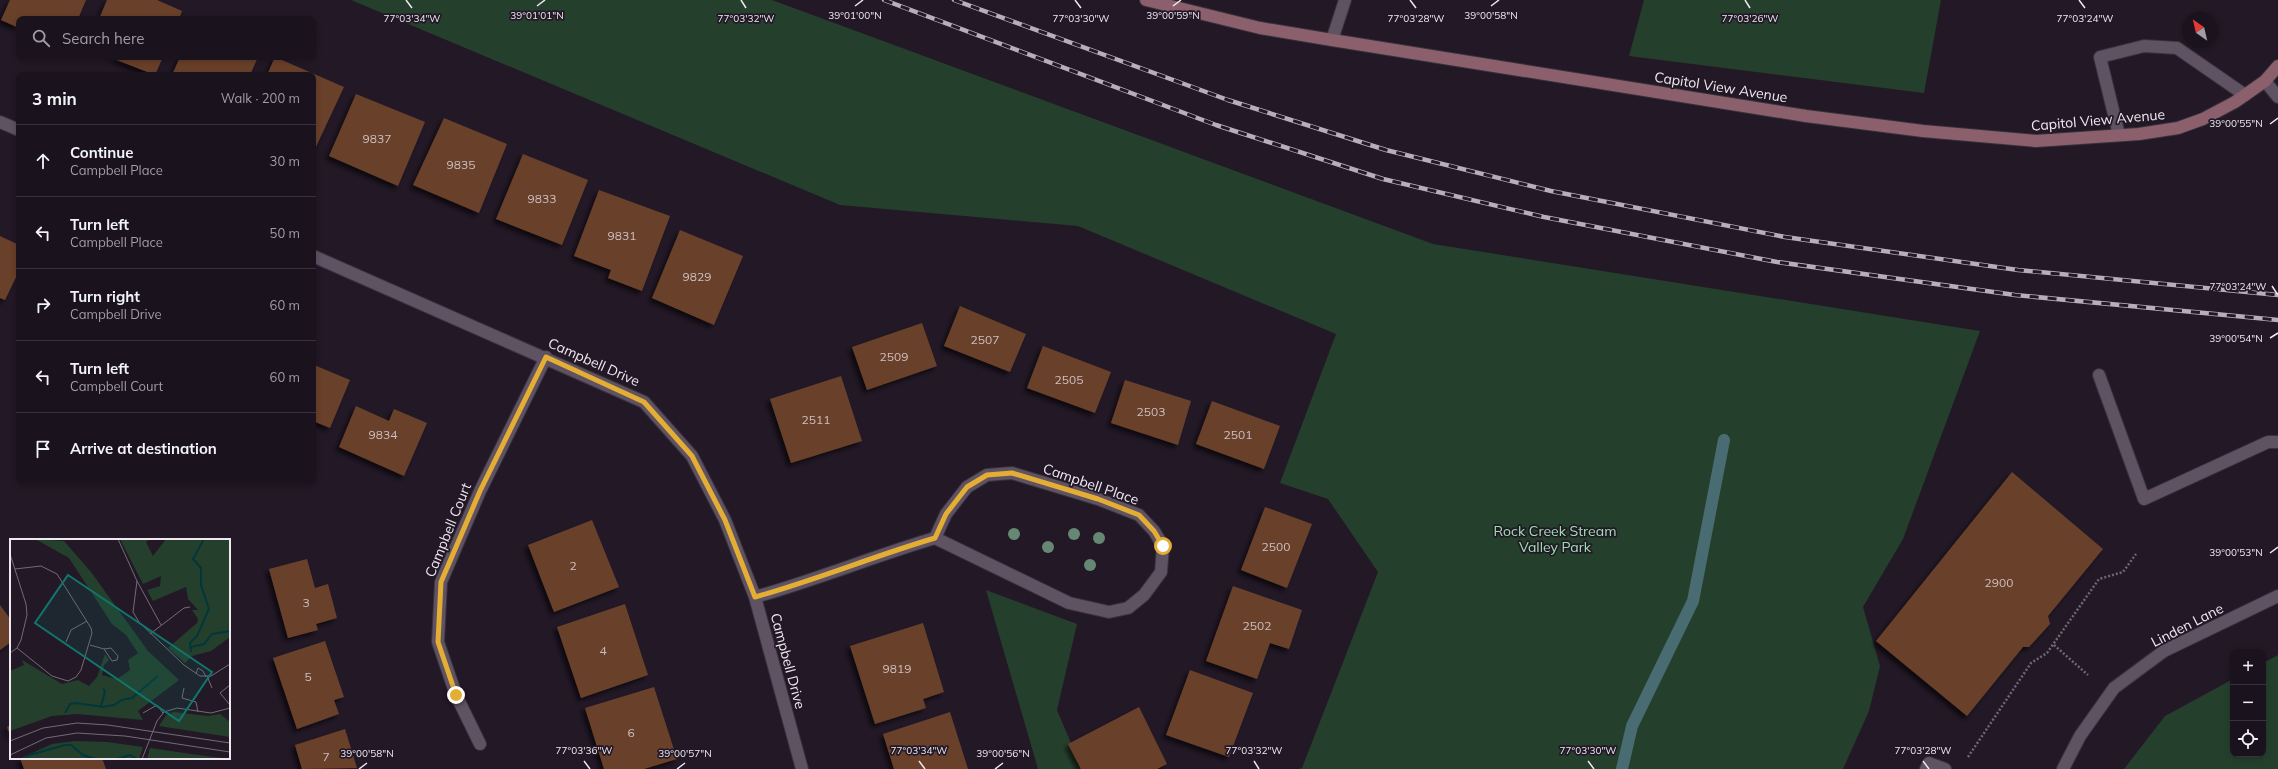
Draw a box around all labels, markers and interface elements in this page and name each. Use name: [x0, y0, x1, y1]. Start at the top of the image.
text: 39°01'01"N: [510, 9, 564, 22]
text: 39°01'00"N: [828, 9, 882, 22]
text: 39°00'59"N: [1146, 9, 1200, 22]
text: 39°00'58"N: [1464, 9, 1518, 22]
text: 77°03'34"W: [384, 12, 440, 25]
text: 77°03'32"W: [718, 12, 774, 25]
text: 77°03'30"W: [1053, 12, 1109, 25]
text: 77°03'28"W: [1388, 12, 1444, 25]
text: 77°03'26"W: [1722, 12, 1778, 25]
text: 77°03'24"W: [2057, 12, 2113, 25]
north arrow: [2182, 12, 2218, 48]
search box: [16, 16, 316, 60]
icon: search: [30, 27, 52, 49]
text: Search here: [62, 29, 144, 48]
street label: Capitol View Avenue: [1653, 68, 1789, 106]
text: 3 min: [32, 88, 77, 109]
text: Walk · 200 m: [221, 90, 300, 106]
street label: Capitol View Avenue: [2030, 105, 2166, 135]
text: 39°00'55"N: [2209, 117, 2263, 130]
house number: 9837: [363, 131, 391, 146]
text: Continue: [70, 143, 133, 162]
icon: ahead: [32, 150, 54, 172]
text: 30 m: [270, 153, 300, 169]
house number: 9835: [447, 157, 475, 172]
text: Campbell Place: [70, 162, 163, 178]
house number: 9833: [528, 191, 556, 206]
text: Turn left: [70, 215, 129, 234]
icon: left: [32, 222, 54, 244]
text: 50 m: [270, 225, 300, 241]
house number: 9831: [608, 228, 636, 243]
text: Campbell Place: [70, 234, 163, 250]
house number: 9829: [683, 269, 711, 284]
text: 77°03'24"W: [2210, 280, 2266, 293]
text: Turn right: [70, 287, 140, 306]
icon: right: [32, 294, 54, 316]
text: 60 m: [270, 297, 300, 313]
text: Campbell Drive: [70, 306, 162, 322]
house number: 2507: [971, 332, 999, 347]
text: 39°00'54"N: [2209, 332, 2263, 345]
street label: Campbell Drive: [545, 334, 643, 390]
house number: 2509: [880, 349, 908, 364]
text: Turn left: [70, 359, 129, 378]
icon: left: [32, 366, 54, 388]
text: 60 m: [270, 369, 300, 385]
house number: 2505: [1055, 372, 1083, 387]
text: Campbell Court: [70, 378, 163, 394]
house number: 2503: [1137, 404, 1165, 419]
house number: 2511: [802, 412, 830, 427]
house number: 9834: [369, 427, 397, 442]
house number: 2501: [1224, 427, 1252, 442]
icon: arrive: [32, 438, 54, 460]
text: Arrive at destination: [70, 439, 217, 458]
street label: Campbell Place: [1041, 459, 1141, 509]
street label: Campbell Court: [421, 480, 475, 580]
park label: Rock Creek Stream Valley Park: [1494, 522, 1616, 556]
route start: [1154, 537, 1172, 555]
inset map: [10, 539, 230, 759]
house number: 2500: [1262, 539, 1290, 554]
text: 39°00'53"N: [2209, 546, 2263, 559]
house number: 2: [569, 558, 577, 573]
house number: 2900: [1985, 575, 2013, 590]
house number: 3: [302, 595, 310, 610]
street label: Linden Lane: [2148, 599, 2226, 651]
street label: Campbell Drive: [767, 611, 809, 711]
house number: 2502: [1243, 618, 1271, 633]
house number: 4: [599, 643, 607, 658]
map controls: [2230, 649, 2266, 757]
button: +: [2230, 649, 2266, 685]
house number: 9819: [883, 661, 911, 676]
house number: 5: [304, 669, 312, 684]
button: −: [2230, 685, 2266, 721]
route end: [447, 686, 465, 704]
button: locate: [2230, 721, 2266, 757]
house number: 6: [627, 725, 635, 740]
text: 77°03'36"W: [556, 744, 612, 757]
text: 77°03'34"W: [891, 744, 947, 757]
text: 77°03'32"W: [1226, 744, 1282, 757]
text: 77°03'30"W: [1560, 744, 1616, 757]
text: 77°03'28"W: [1895, 744, 1951, 757]
text: 39°00'58"N: [340, 747, 394, 760]
text: 39°00'57"N: [658, 747, 712, 760]
text: 39°00'56"N: [976, 747, 1030, 760]
house number: 7: [322, 749, 330, 764]

